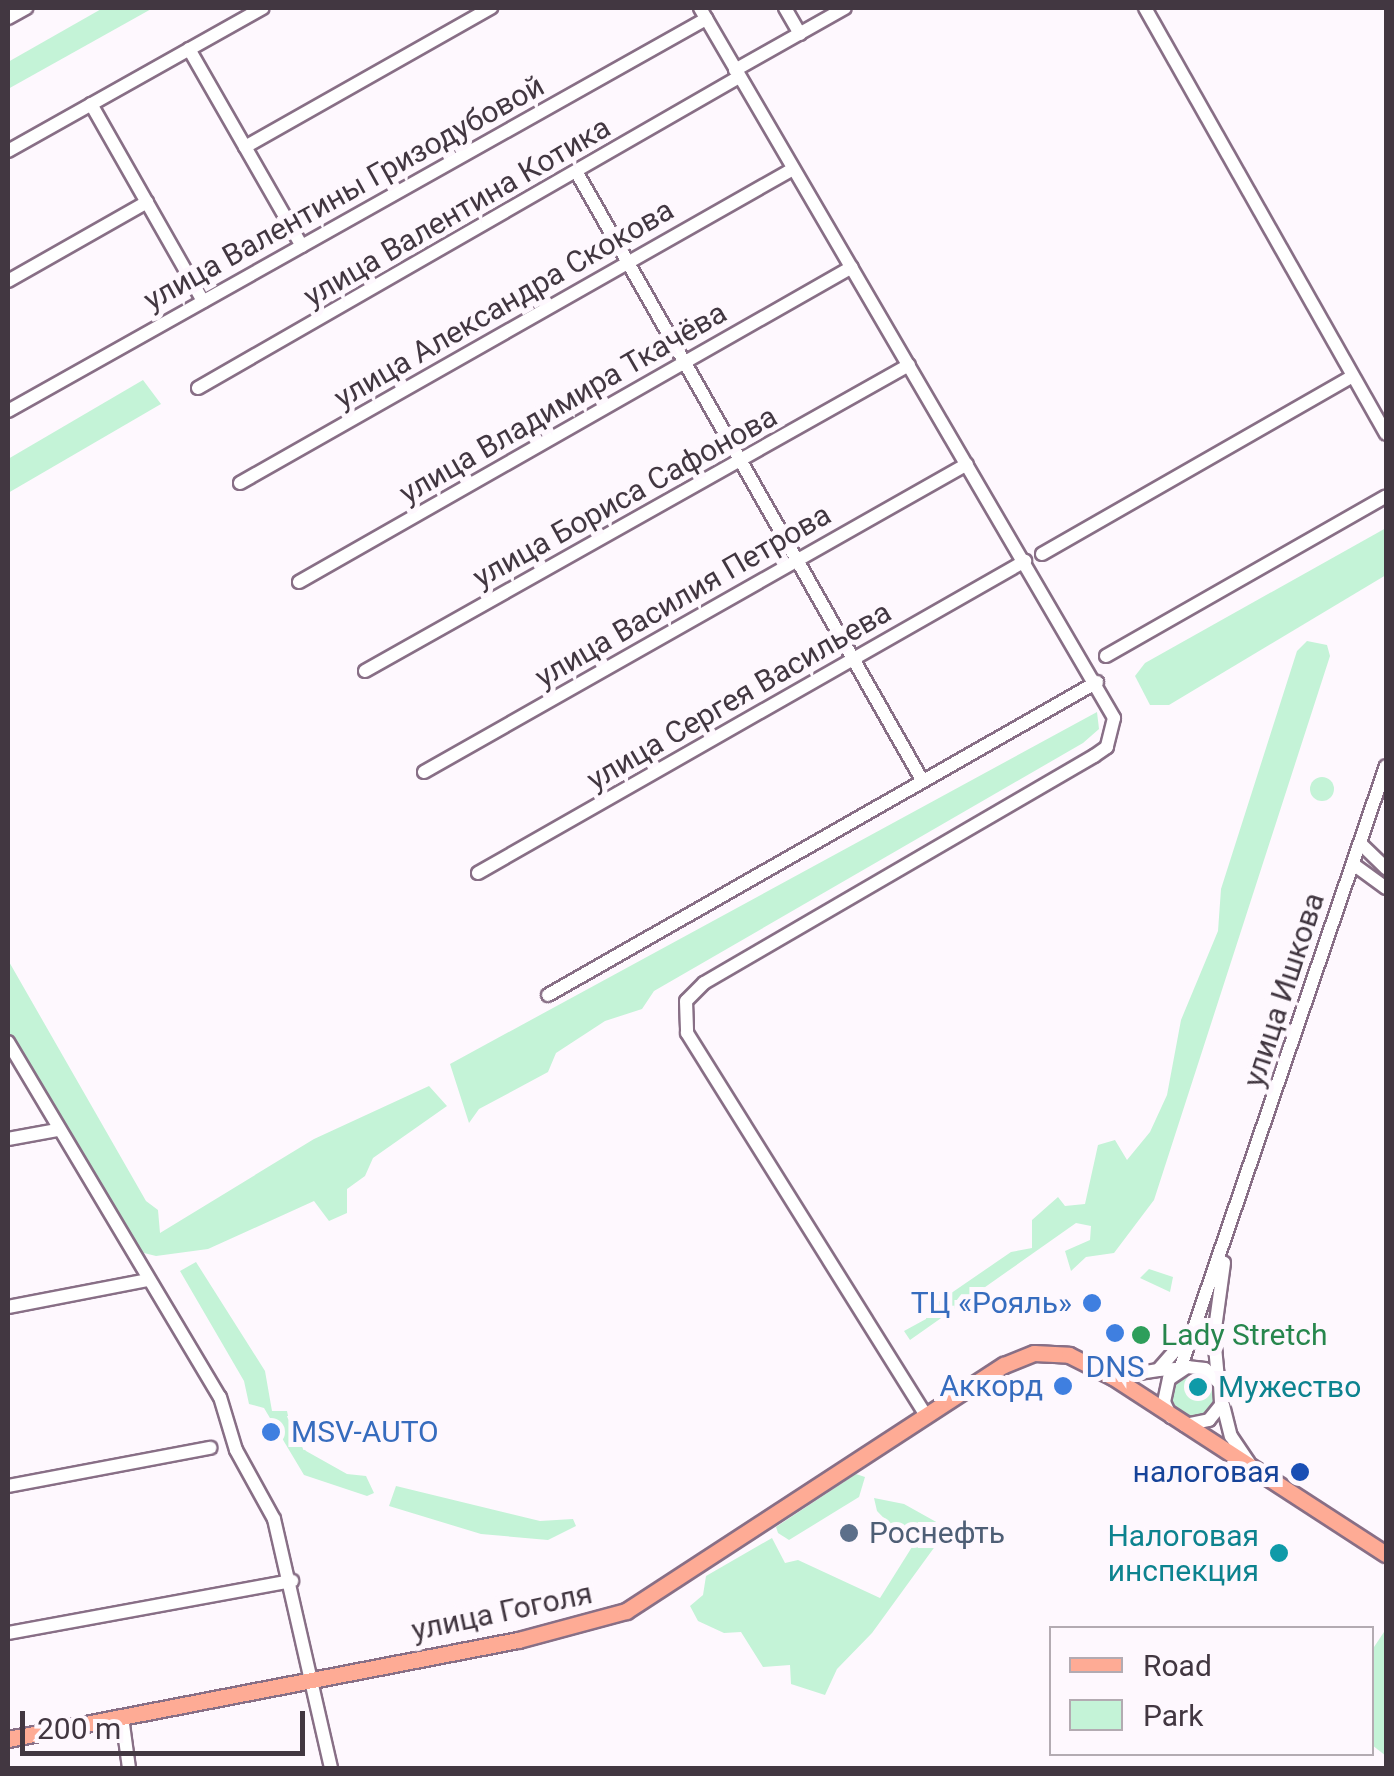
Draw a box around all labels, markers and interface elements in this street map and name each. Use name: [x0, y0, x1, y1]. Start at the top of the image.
street label: улица Валентины Гризодубовой: [138, 68, 550, 318]
street label: улица Валентина Котика: [297, 109, 617, 315]
street label: улица Александра Скокова: [328, 192, 680, 416]
street label: улица Владимира Ткачёва: [393, 294, 733, 512]
street label: улица Бориса Сафонова: [467, 398, 783, 596]
street label: улица Василия Петрова: [529, 497, 837, 695]
street label: улица Сергея Васильева: [581, 594, 897, 798]
street label: улица Ишкова: [1236, 888, 1332, 1092]
place label: ТЦ «Рояль»: [911, 1285, 1072, 1321]
marker: ТЦ «Рояль»: [1081, 1292, 1103, 1314]
place label: Lady Stretch: [1161, 1317, 1327, 1353]
marker: DNS: [1104, 1322, 1126, 1344]
marker: Lady Stretch: [1130, 1324, 1152, 1346]
place label: DNS: [1086, 1349, 1144, 1385]
place label: Аккорд: [940, 1368, 1043, 1404]
place label: Мужество: [1218, 1369, 1361, 1405]
marker: Аккорд: [1052, 1375, 1074, 1397]
marker: Мужество: [1187, 1376, 1209, 1398]
place label: MSV-AUTO: [291, 1414, 439, 1450]
marker: MSV-AUTO: [260, 1421, 282, 1443]
place label: налоговая: [1133, 1454, 1280, 1490]
marker: налоговая: [1289, 1461, 1311, 1483]
place label: Роснефть: [869, 1515, 1005, 1551]
place label: Налоговая инспекция: [1107, 1518, 1259, 1588]
marker: Роснефть: [838, 1522, 860, 1544]
marker: Налоговая инспекция: [1268, 1542, 1290, 1564]
street label: улица Гоголя: [408, 1575, 596, 1649]
legend: [1049, 1626, 1374, 1756]
text: Road: [1143, 1648, 1212, 1683]
scale bar: [25, 1691, 310, 1753]
text: Park: [1143, 1698, 1203, 1733]
text: 200 m: [37, 1711, 121, 1746]

